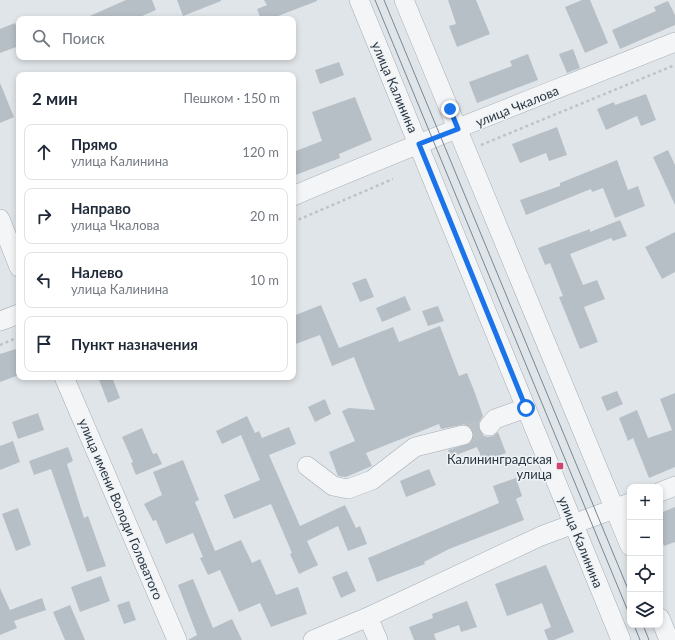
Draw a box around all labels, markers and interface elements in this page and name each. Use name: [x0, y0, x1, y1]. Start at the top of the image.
search box: [16, 16, 296, 60]
icon: search: [30, 27, 52, 49]
text: Поиск: [62, 29, 105, 47]
street label: улица Калинина: [369, 39, 421, 135]
street label: улица Чкалова: [473, 82, 561, 130]
text: 2 мин: [32, 88, 78, 109]
text: Пешком · 150 m: [183, 90, 280, 106]
route end: [441, 100, 459, 118]
text: Прямо: [71, 135, 117, 153]
icon: ahead: [33, 141, 55, 163]
text: 120 m: [242, 144, 279, 160]
text: улица Калинина: [71, 153, 169, 169]
text: Направо: [71, 199, 131, 217]
icon: right: [33, 205, 55, 227]
text: 20 m: [250, 208, 279, 224]
text: улица Чкалова: [71, 217, 159, 233]
text: Налево: [71, 263, 123, 281]
icon: left: [33, 269, 55, 291]
text: 10 m: [250, 272, 279, 288]
text: улица Калинина: [71, 281, 169, 297]
icon: arrive: [33, 333, 55, 355]
text: Пункт назначения: [71, 335, 198, 353]
route start: [517, 399, 535, 417]
street label: улица имени Володи Головатого: [75, 416, 167, 602]
place label: Калининградская улица: [447, 451, 552, 482]
marker: Калининградская улица: [555, 461, 565, 471]
map controls: [627, 484, 663, 628]
button: +: [627, 484, 663, 520]
street label: улица Калинина: [555, 494, 607, 590]
button: −: [627, 520, 663, 556]
button: locate: [627, 556, 663, 592]
button: layers: [627, 592, 663, 628]

